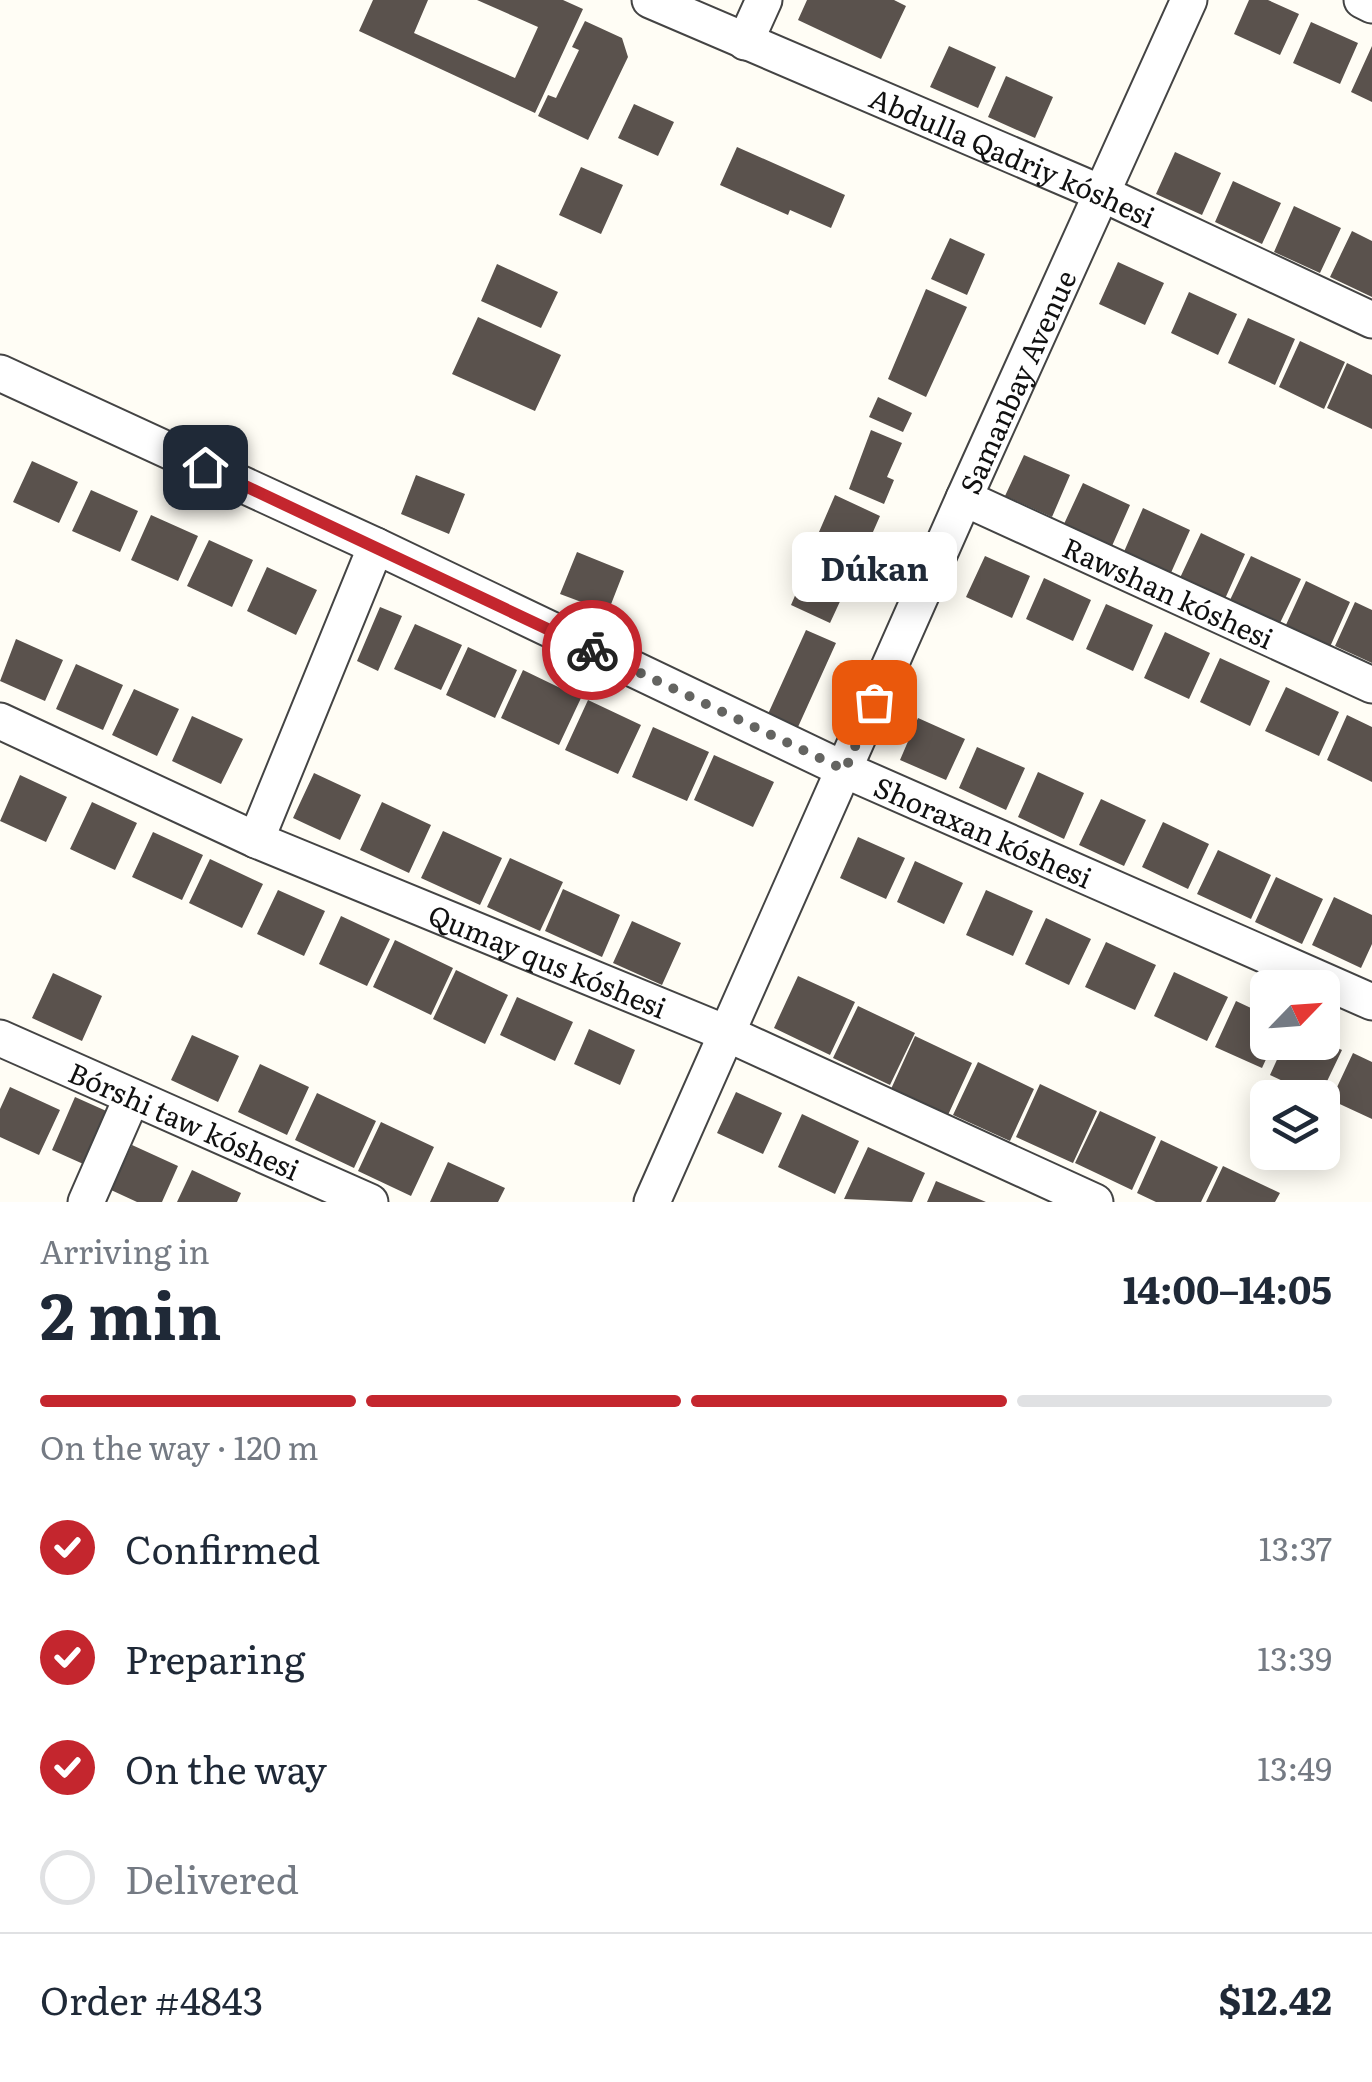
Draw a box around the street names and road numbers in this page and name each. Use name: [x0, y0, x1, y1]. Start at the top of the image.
street label: Abdulla Qadriy kóshesi: [863, 76, 1163, 237]
street label: Samanbay Avenue: [948, 263, 1086, 500]
street label: Rawshan kóshesi: [1056, 525, 1281, 658]
street label: Shoraxan kóshesi: [868, 765, 1099, 897]
street label: Qumay qus kóshesi: [423, 892, 673, 1028]
street label: Bórshi taw kóshesi: [62, 1050, 307, 1189]

